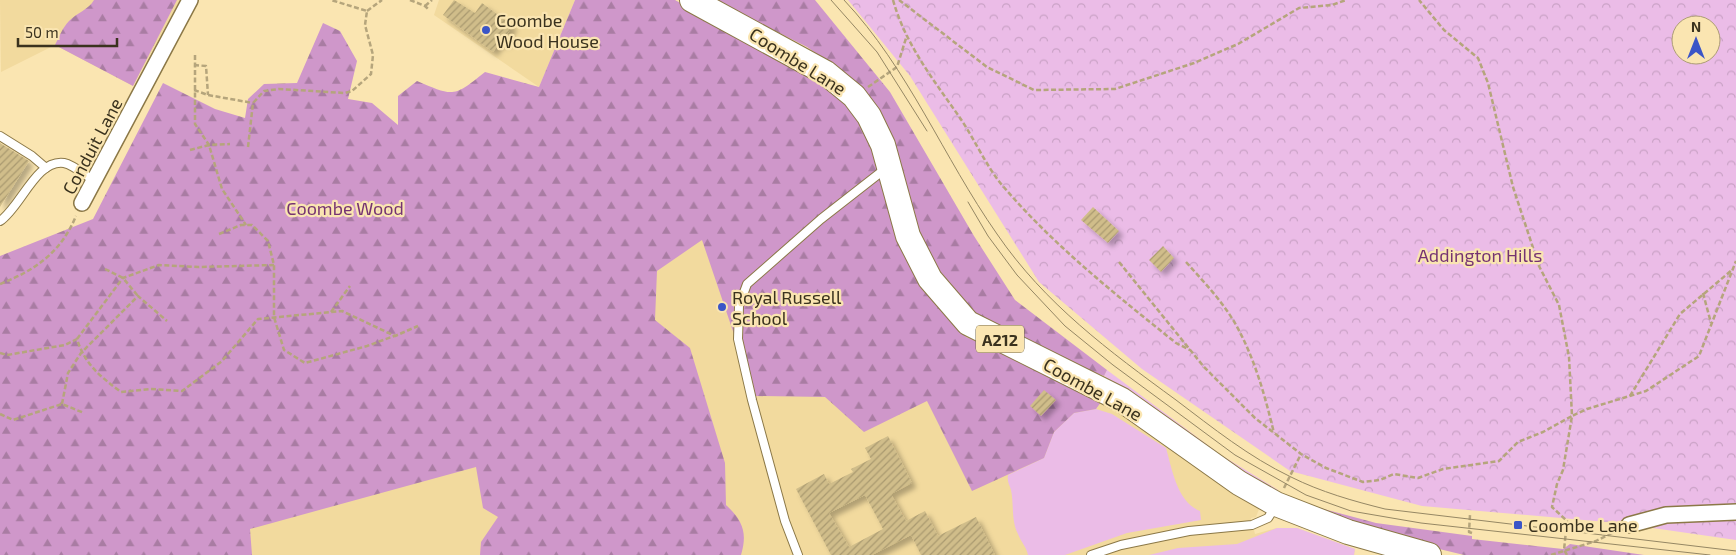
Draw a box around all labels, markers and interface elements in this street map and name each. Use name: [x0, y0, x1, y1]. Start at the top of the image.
place label: Coombe Wood House: [496, 9, 599, 52]
scale bar: [18, 15, 116, 47]
north arrow: [1671, 15, 1721, 65]
text: N: [1691, 18, 1701, 35]
text: 50 m: [25, 23, 59, 41]
street label: Coombe Lane: [746, 23, 850, 99]
marker: Coombe Wood House: [480, 24, 492, 36]
street label: Conduit Lane: [57, 94, 127, 198]
park label: Coombe Wood: [286, 197, 404, 219]
park label: Addington Hills: [1418, 244, 1542, 266]
place label: Royal Russell School: [732, 286, 842, 329]
marker: Royal Russell School: [716, 301, 728, 313]
road number: A212: [976, 326, 1024, 352]
street label: Coombe Lane: [1040, 353, 1146, 425]
place label: Coombe Lane: [1528, 514, 1638, 536]
marker: Coombe Lane: [1512, 519, 1524, 531]

